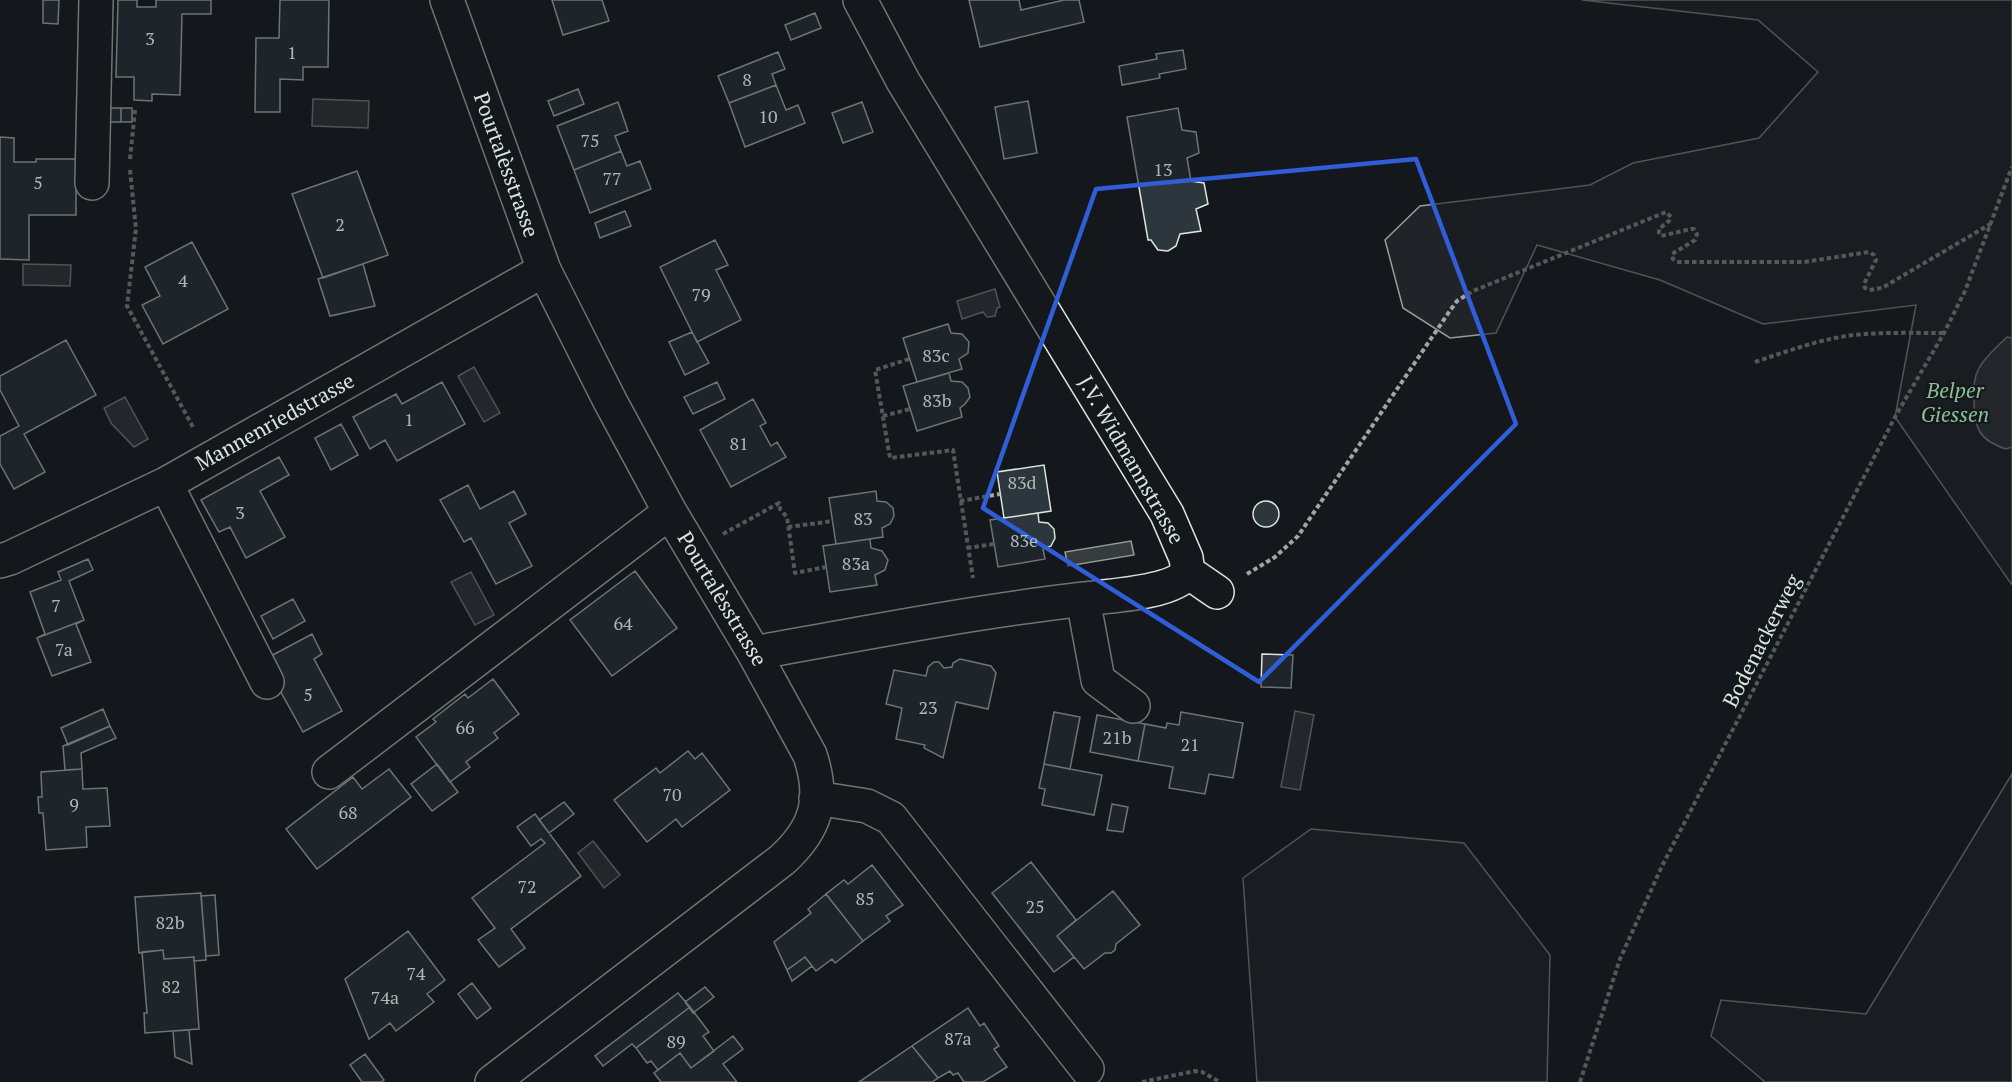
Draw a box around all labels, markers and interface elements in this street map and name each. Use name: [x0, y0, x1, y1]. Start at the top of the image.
house number: 3: [145, 26, 155, 50]
house number: 1: [287, 40, 297, 64]
house number: 8: [742, 67, 752, 91]
street label: Pourtalèsstrasse: [468, 88, 546, 241]
house number: 10: [758, 104, 778, 128]
house number: 75: [580, 128, 600, 152]
house number: 13: [1153, 157, 1173, 181]
house number: 77: [602, 166, 622, 190]
house number: 5: [33, 170, 43, 194]
house number: 2: [335, 212, 345, 236]
house number: 4: [178, 268, 188, 292]
house number: 79: [691, 282, 711, 306]
house number: 83c: [922, 343, 950, 367]
street label: Mannenriedstrasse: [190, 366, 359, 476]
street label: J.V. Widmannstrasse: [1072, 370, 1191, 549]
park label: Belper Giessen: [1921, 376, 1989, 428]
house number: 83b: [923, 388, 952, 412]
house number: 1: [404, 407, 414, 431]
house number: 81: [729, 431, 749, 455]
house number: 83d: [1007, 470, 1037, 494]
house number: 3: [235, 500, 245, 524]
house number: 83: [853, 506, 873, 530]
street label: Pourtalèsstrasse: [672, 526, 774, 671]
house number: 83e: [1010, 528, 1038, 552]
house number: 83a: [842, 551, 870, 575]
street label: Bodenackerweg: [1716, 568, 1807, 712]
house number: 7: [51, 593, 61, 617]
house number: 64: [613, 611, 633, 635]
house number: 7a: [55, 637, 73, 661]
house number: 5: [303, 682, 313, 706]
house number: 23: [918, 695, 938, 719]
house number: 66: [455, 715, 475, 739]
house number: 21b: [1103, 725, 1132, 749]
house number: 21: [1180, 732, 1200, 756]
house number: 70: [662, 782, 682, 806]
house number: 9: [69, 792, 79, 816]
house number: 68: [338, 800, 358, 824]
house number: 72: [517, 874, 537, 898]
house number: 85: [855, 886, 875, 910]
house number: 25: [1025, 894, 1045, 918]
house number: 82b: [156, 910, 185, 934]
house number: 74: [406, 961, 426, 985]
house number: 82: [161, 974, 181, 998]
house number: 74a: [371, 985, 399, 1009]
house number: 87a: [944, 1026, 972, 1050]
house number: 89: [666, 1029, 686, 1053]

